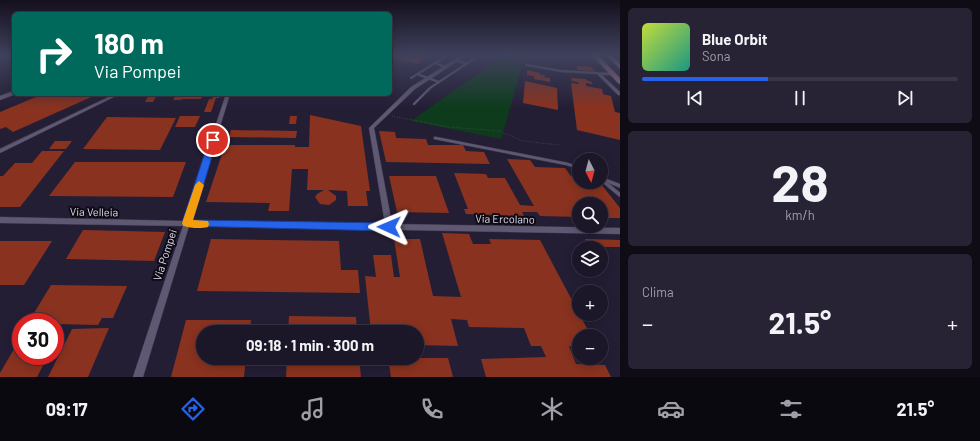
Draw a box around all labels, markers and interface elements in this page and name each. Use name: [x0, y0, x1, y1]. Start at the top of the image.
text: 180 m: [94, 26, 164, 60]
icon: right: [28, 28, 80, 80]
text: Blue Orbit: [702, 30, 767, 48]
text: Sona: [702, 48, 730, 64]
text: Via Pompei: [94, 60, 181, 82]
icon: previous: [684, 87, 706, 109]
icon: pause: [789, 87, 811, 109]
icon: next: [894, 87, 916, 109]
pin: [196, 123, 230, 157]
icon: arrive: [202, 129, 224, 151]
text: 28: [771, 150, 829, 212]
north arrow: [572, 153, 608, 189]
map controls: [572, 153, 608, 365]
button: search: [572, 197, 608, 233]
street label: Via Velleia: [70, 205, 118, 218]
position arrow: [368, 206, 410, 248]
text: km/h: [785, 207, 815, 223]
street label: Via Ercolano: [475, 211, 535, 226]
street label: Via Pompei: [150, 227, 179, 282]
button: layers: [572, 241, 608, 277]
text: Clima: [642, 284, 674, 300]
button: +: [572, 285, 608, 321]
text: 21.5°: [769, 304, 831, 340]
text: −: [642, 310, 653, 336]
text: +: [947, 310, 958, 336]
speed limit sign: 30: [12, 313, 64, 365]
button: −: [572, 329, 608, 365]
text: 09:18 · 1 min · 300 m: [246, 336, 374, 354]
icon: directions: [179, 395, 207, 423]
icon: music: [299, 395, 327, 423]
icon: phone: [418, 395, 446, 423]
icon: climate: [538, 395, 566, 423]
icon: car: [657, 395, 685, 423]
icon: filters: [777, 395, 805, 423]
text: 09:17: [46, 398, 87, 420]
text: 21.5°: [897, 398, 934, 420]

